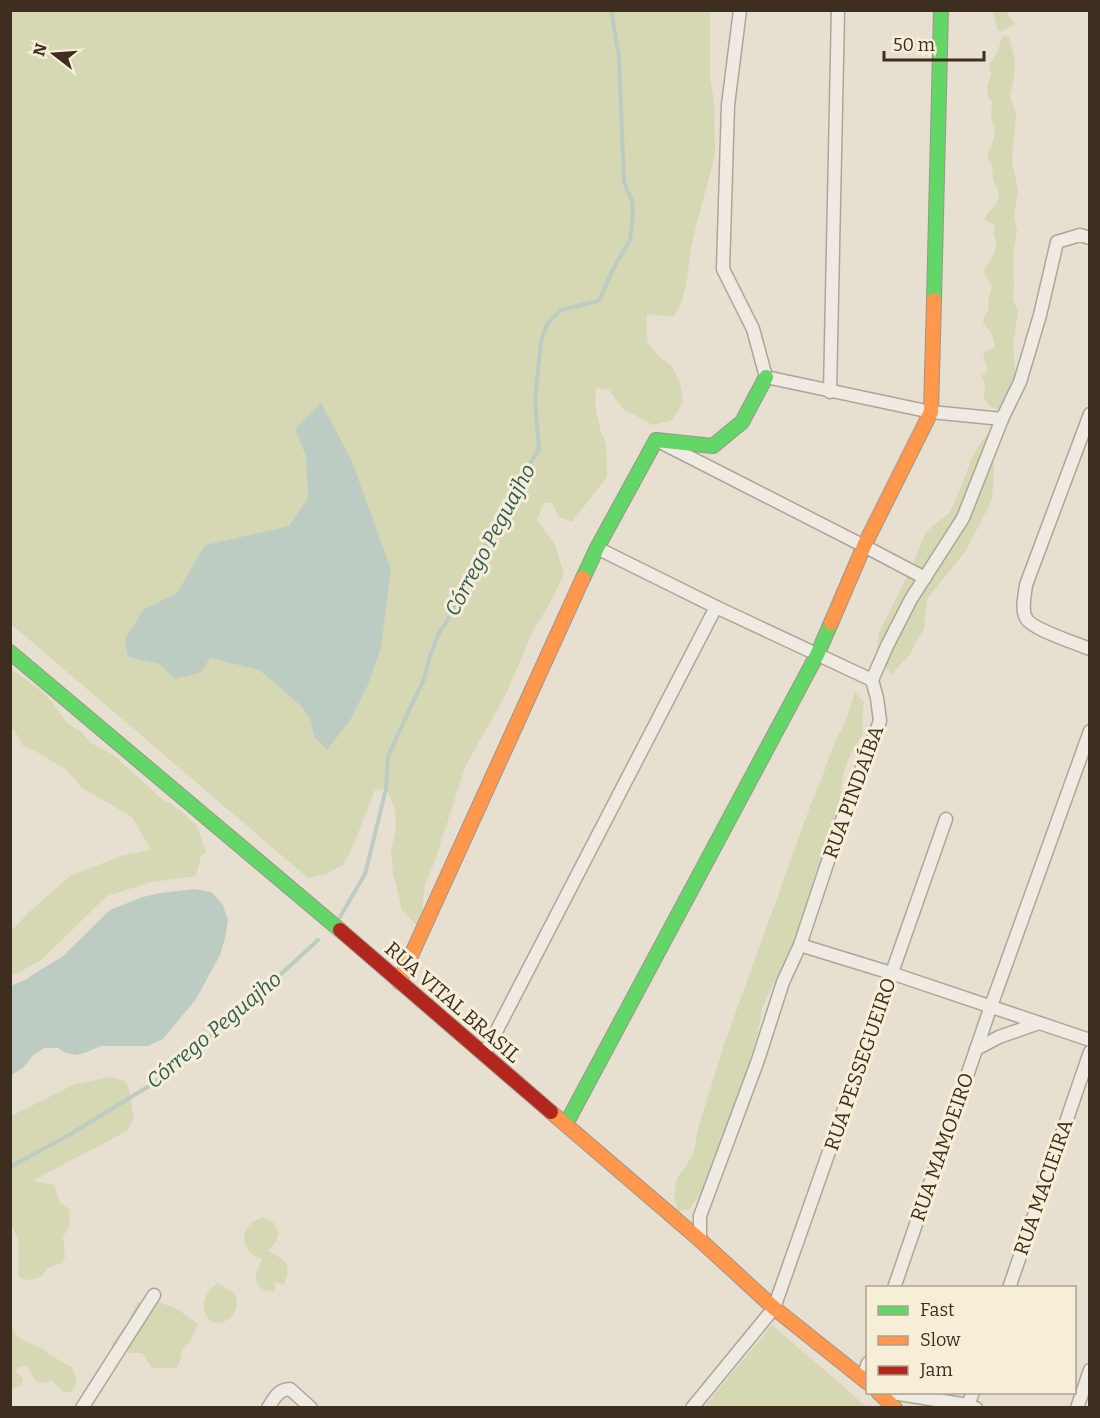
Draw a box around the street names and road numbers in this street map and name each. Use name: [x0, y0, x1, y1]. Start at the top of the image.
street label: RUA PINDAÍBA: [818, 721, 888, 862]
street label: RUA VITAL BRASIL: [380, 936, 526, 1068]
street label: RUA PESSEGUEIRO: [819, 974, 901, 1154]
street label: RUA MAMOEIRO: [905, 1070, 979, 1224]
street label: RUA MACIEIRA: [1008, 1115, 1078, 1258]

